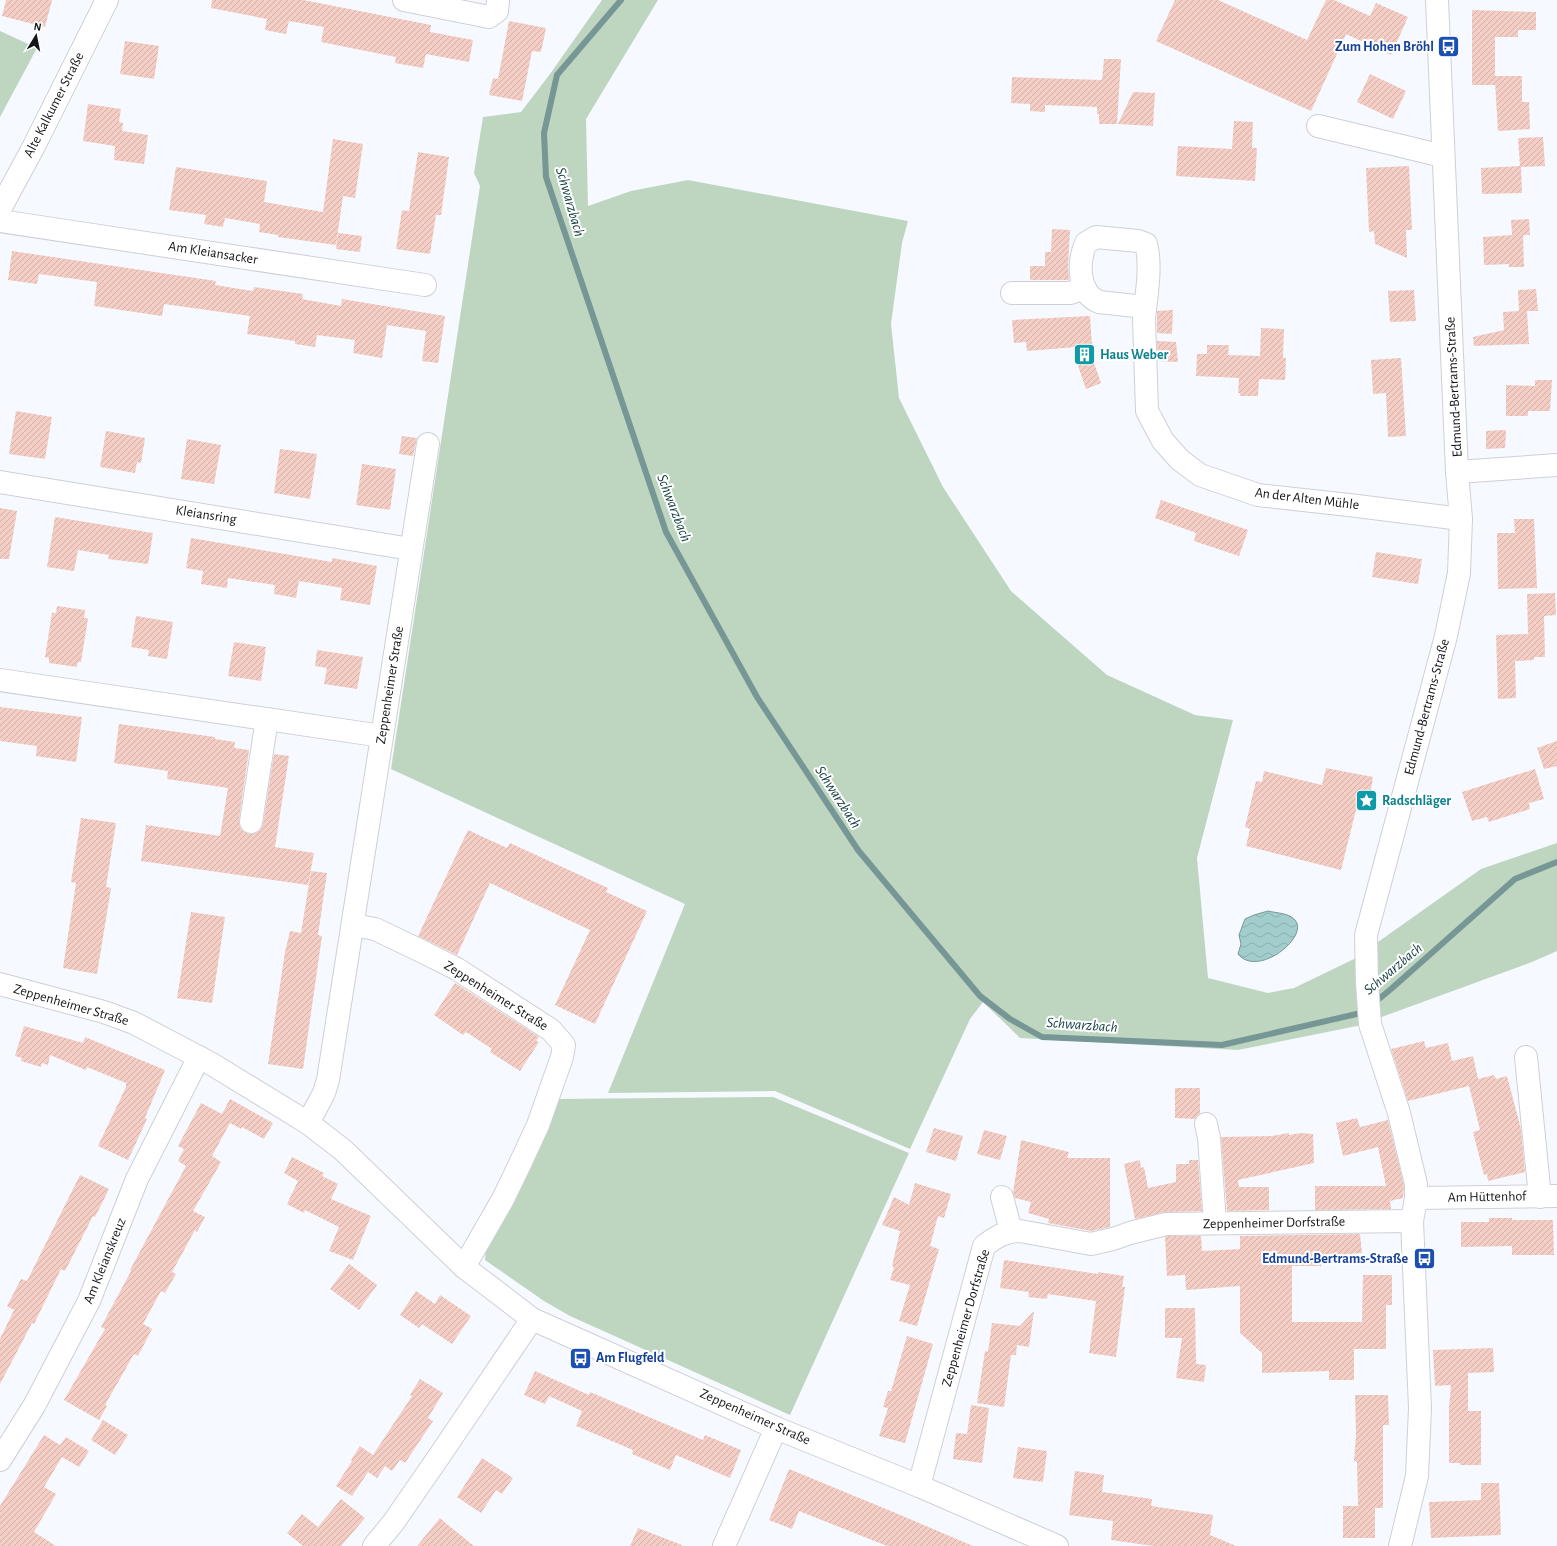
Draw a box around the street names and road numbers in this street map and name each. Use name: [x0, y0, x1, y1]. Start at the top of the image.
street label: Alte Kalkumer Straße: [21, 50, 87, 160]
street label: Am Kleiansacker: [167, 239, 259, 267]
street label: Edmund-Bertrams-Straße: [1443, 316, 1465, 458]
street label: An der Alten Mühle: [1254, 486, 1360, 512]
street label: Kleiansring: [174, 503, 238, 527]
street label: Zeppenheimer Straße: [374, 625, 406, 745]
street label: Edmund-Bertrams-Straße: [1402, 637, 1452, 777]
street label: Zeppenheimer Straße: [442, 958, 550, 1034]
street label: Zeppenheimer Straße: [12, 982, 130, 1028]
street label: Am Hüttenhof: [1448, 1189, 1527, 1205]
street label: Zeppenheimer Dorfstraße: [1203, 1215, 1345, 1231]
street label: Am Kleianskreuz: [81, 1216, 129, 1306]
street label: Zeppenheimer Dorfstraße: [940, 1248, 992, 1388]
street label: Zeppenheimer Straße: [698, 1386, 812, 1448]

